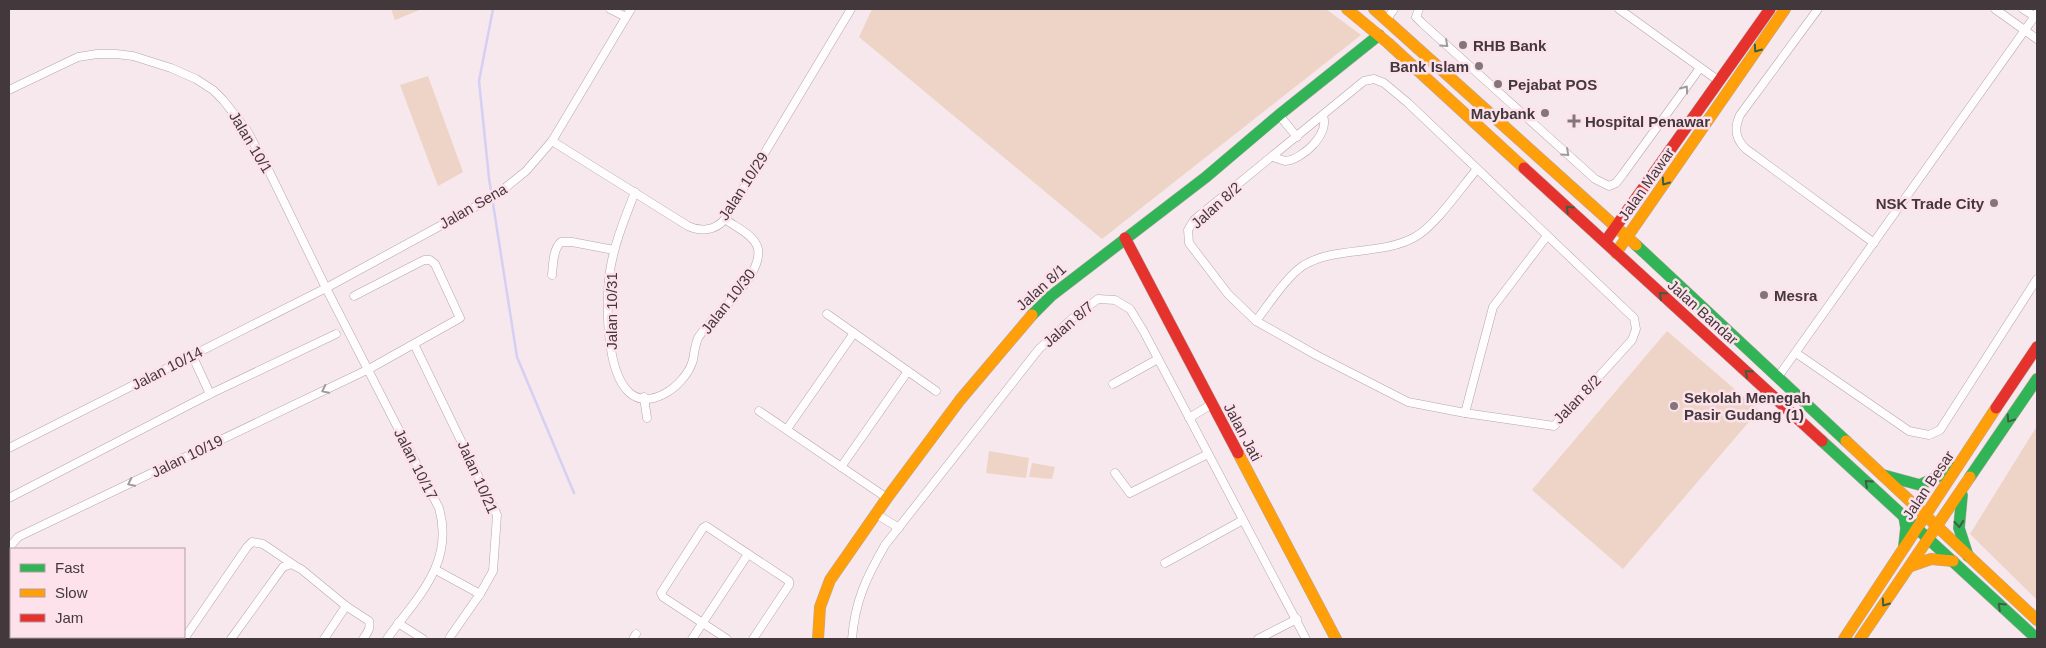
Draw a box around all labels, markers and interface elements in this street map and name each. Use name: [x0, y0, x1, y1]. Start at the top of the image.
place label: RHB Bank: [1473, 37, 1547, 54]
one-way arrow: [1439, 38, 1448, 47]
marker: RHB Bank: [1457, 39, 1469, 51]
one-way arrow: [1754, 43, 1763, 53]
place label: Bank Islam: [1390, 58, 1469, 75]
marker: Bank Islam: [1473, 60, 1485, 72]
place label: Pejabat POS: [1508, 76, 1597, 93]
marker: Pejabat POS: [1492, 78, 1504, 90]
one-way arrow: [1679, 85, 1688, 95]
place label: Maybank: [1471, 105, 1536, 122]
marker: Maybank: [1539, 107, 1551, 119]
street label: Jalan 10/1: [226, 108, 276, 176]
place label: Hospital Penawar: [1585, 113, 1710, 130]
marker: Hospital Penawar: [1567, 114, 1581, 128]
street label: Jalan Mawar: [1615, 144, 1677, 224]
one-way arrow: [1560, 147, 1569, 156]
street label: Jalan 10/29: [715, 149, 771, 223]
one-way arrow: [1662, 177, 1671, 186]
street label: Jalan 8/2: [1188, 178, 1244, 232]
street label: Jalan Sena: [436, 180, 510, 232]
place label: NSK Trade City: [1876, 195, 1985, 212]
marker: NSK Trade City: [1988, 197, 2000, 209]
one-way arrow: [1565, 206, 1574, 215]
street label: Jalan 8/1: [1013, 260, 1069, 314]
street label: Jalan 10/30: [697, 265, 759, 337]
street label: Jalan 10/31: [603, 272, 620, 350]
street label: Jalan Bandar: [1664, 276, 1742, 348]
place label: Mesra: [1774, 287, 1818, 304]
marker: Mesra: [1758, 289, 1770, 301]
one-way arrow: [1659, 292, 1668, 301]
street label: Jalan 8/7: [1039, 298, 1097, 350]
street label: Jalan 10/14: [129, 343, 205, 393]
one-way arrow: [1745, 370, 1754, 379]
street label: Jalan 8/2: [1550, 371, 1604, 427]
one-way arrow: [321, 384, 330, 395]
place label: Sekolah Menegah Pasir Gudang (1): [1684, 389, 1811, 423]
street label: Jalan Jati: [1221, 400, 1265, 464]
marker: Sekolah Menegah Pasir Gudang (1): [1668, 400, 1680, 412]
one-way arrow: [2007, 414, 2016, 423]
street label: Jalan 10/17: [391, 426, 441, 502]
street label: Jalan 10/19: [148, 431, 226, 481]
street label: Jalan 10/21: [454, 438, 502, 516]
street label: Jalan Besar: [1899, 447, 1957, 523]
one-way arrow: [127, 477, 136, 487]
one-way arrow: [1865, 480, 1874, 489]
one-way arrow: [1954, 520, 1965, 528]
legend: [10, 548, 185, 638]
text: Fast: [55, 559, 85, 576]
text: Slow: [55, 584, 88, 601]
one-way arrow: [1882, 597, 1891, 607]
one-way arrow: [1998, 603, 2007, 612]
text: Jam: [55, 609, 83, 626]

